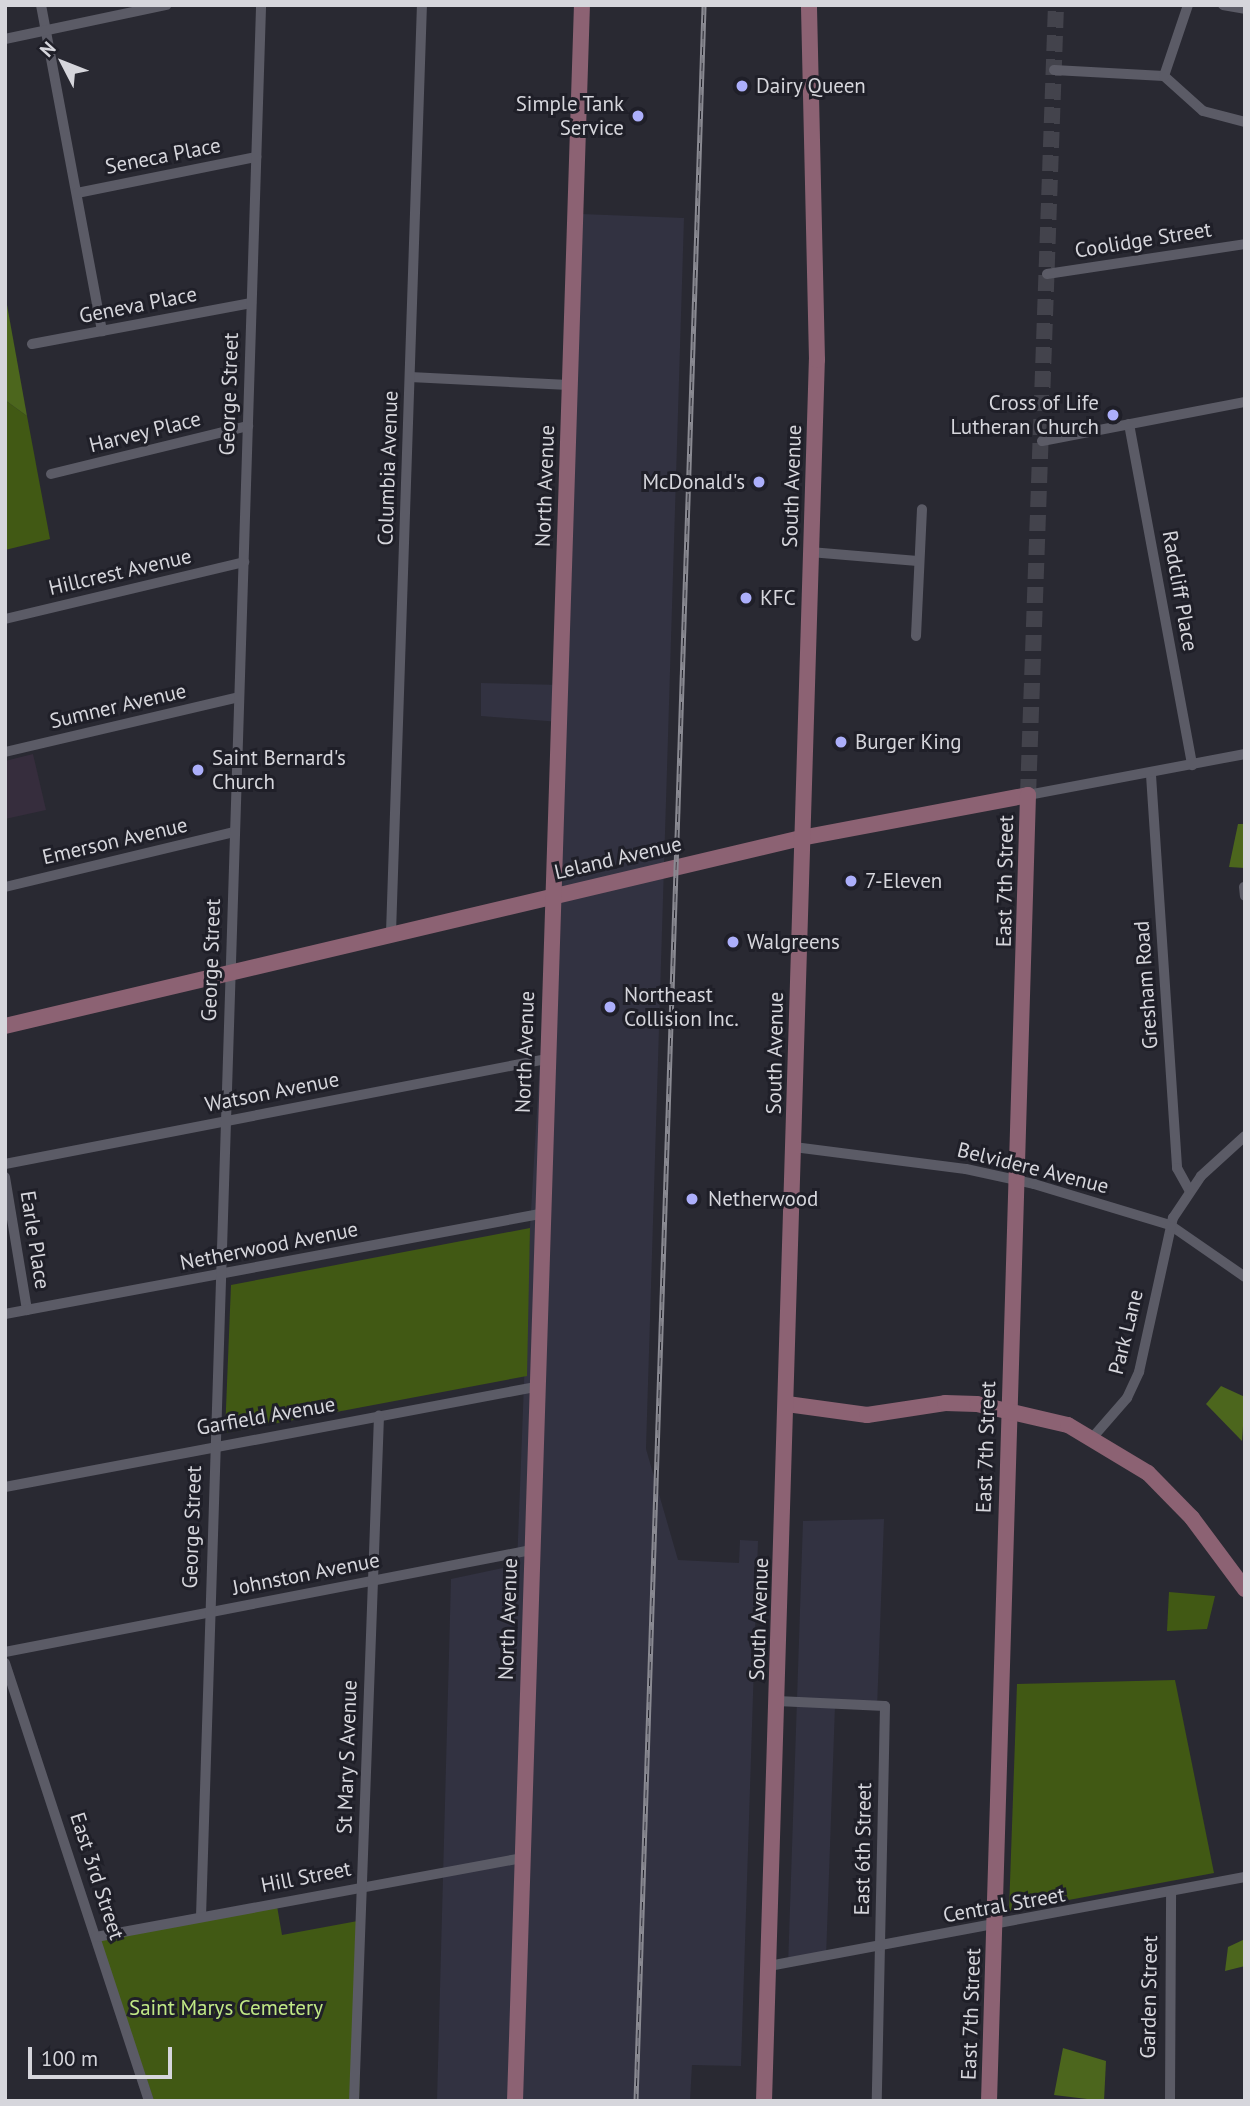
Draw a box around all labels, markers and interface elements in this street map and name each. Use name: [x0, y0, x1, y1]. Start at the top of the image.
north arrow: [28, 28, 98, 98]
text: N: [34, 36, 60, 62]
place label: Dairy Queen: [756, 73, 867, 99]
marker: Dairy Queen: [734, 78, 750, 94]
place label: Simple Tank Service: [515, 91, 624, 141]
marker: Simple Tank Service: [630, 108, 646, 124]
street label: Seneca Place: [103, 132, 223, 180]
street label: Coolidge Street: [1073, 217, 1213, 263]
street label: Geneva Place: [77, 281, 199, 329]
street label: George Street: [214, 332, 244, 456]
street label: Columbia Avenue: [373, 390, 403, 546]
place label: Cross of Life Lutheran Church: [950, 390, 1099, 440]
street label: Harvey Place: [86, 406, 204, 458]
marker: Cross of Life Lutheran Church: [1105, 407, 1121, 423]
street label: North Avenue: [530, 424, 560, 548]
street label: South Avenue: [777, 424, 807, 548]
place label: McDonald's: [642, 469, 745, 495]
marker: McDonald's: [751, 474, 767, 490]
street label: Radcliff Place: [1157, 529, 1203, 653]
street label: Hillcrest Avenue: [46, 543, 194, 601]
place label: KFC: [760, 585, 796, 611]
marker: KFC: [738, 590, 754, 606]
street label: Sumner Avenue: [47, 678, 189, 734]
place label: Burger King: [855, 729, 962, 755]
marker: Burger King: [833, 734, 849, 750]
place label: Saint Bernard's Church: [212, 745, 346, 795]
marker: Saint Bernard's Church: [190, 762, 206, 778]
street label: Emerson Avenue: [40, 812, 190, 870]
street label: East 7th Street: [991, 815, 1019, 947]
street label: Leland Avenue: [551, 831, 685, 885]
place label: 7-Eleven: [865, 868, 942, 894]
marker: 7-Eleven: [843, 873, 859, 889]
street label: George Street: [196, 898, 226, 1022]
street label: Gresham Road: [1129, 920, 1163, 1050]
place label: Walgreens: [747, 929, 840, 955]
marker: Walgreens: [725, 934, 741, 950]
place label: Northeast Collision Inc.: [624, 982, 739, 1032]
street label: North Avenue: [510, 990, 540, 1114]
street label: South Avenue: [761, 991, 789, 1115]
marker: Northeast Collision Inc.: [602, 999, 618, 1015]
street label: Watson Avenue: [202, 1067, 342, 1117]
street label: Belvidere Avenue: [954, 1137, 1112, 1199]
place label: Netherwood: [708, 1186, 818, 1212]
street label: Earle Place: [15, 1189, 55, 1291]
marker: Netherwood: [682, 1189, 702, 1209]
street label: Netherwood Avenue: [178, 1216, 360, 1276]
street label: Park Lane: [1103, 1287, 1149, 1377]
street label: East 7th Street: [971, 1381, 1001, 1513]
street label: Garfield Avenue: [194, 1391, 338, 1441]
street label: George Street: [177, 1465, 207, 1589]
street label: Johnston Avenue: [230, 1547, 382, 1601]
street label: North Avenue: [493, 1557, 523, 1681]
street label: South Avenue: [744, 1557, 774, 1681]
street label: St Mary S Avenue: [332, 1679, 362, 1835]
street label: East 6th Street: [849, 1783, 877, 1915]
street label: East 3rd Street: [65, 1809, 129, 1943]
street label: Hill Street: [259, 1856, 353, 1898]
street label: Central Street: [941, 1882, 1067, 1928]
street label: Garden Street: [1135, 1935, 1163, 2059]
street label: East 7th Street: [956, 1948, 986, 2080]
park label: Saint Marys Cemetery: [129, 1995, 323, 2021]
scale bar: [32, 2032, 175, 2076]
text: 100 m: [41, 2045, 98, 2072]

